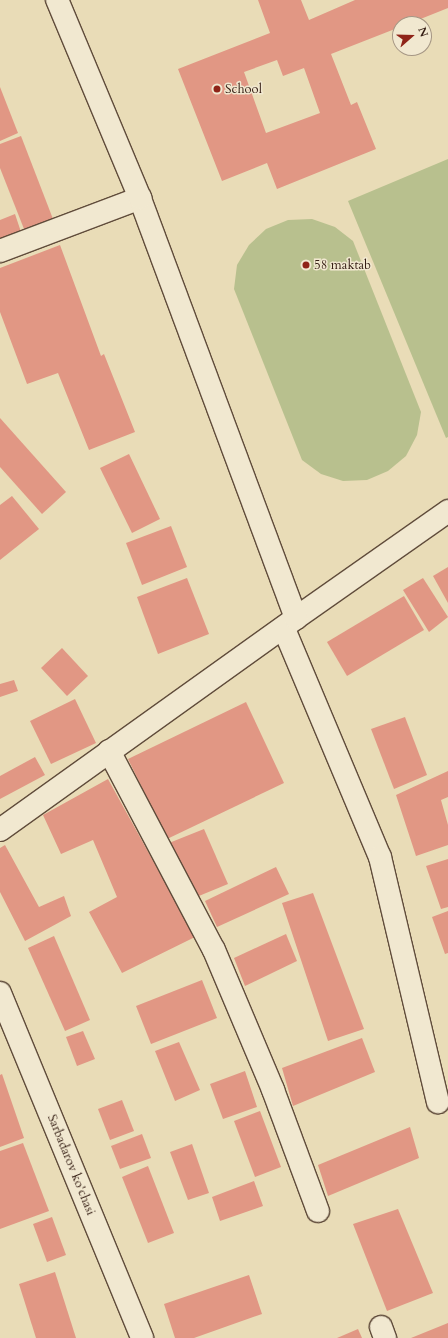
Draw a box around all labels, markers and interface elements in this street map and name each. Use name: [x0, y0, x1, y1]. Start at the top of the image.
north arrow: [392, 16, 432, 56]
text: N: [414, 25, 431, 39]
place label: School: [225, 81, 262, 97]
marker: School: [212, 84, 222, 94]
place label: 58 maktab: [314, 257, 371, 273]
marker: 58 maktab: [301, 260, 311, 270]
street label: Sarbadarov ko'chasi: [44, 1112, 98, 1218]

